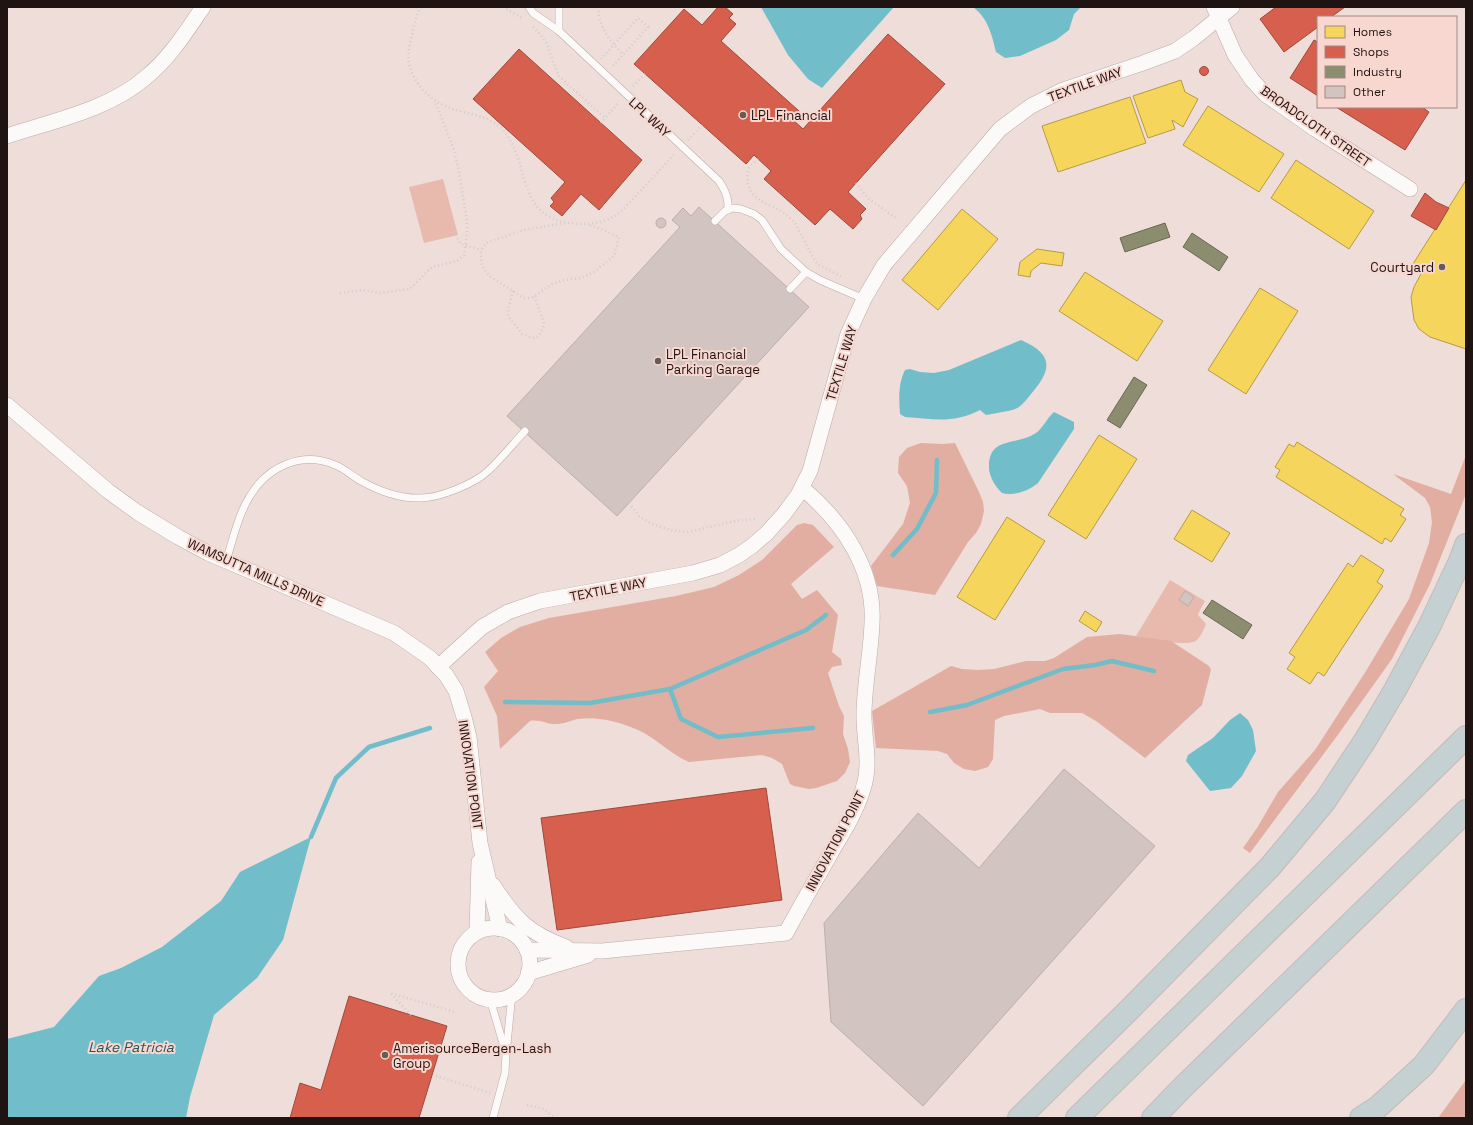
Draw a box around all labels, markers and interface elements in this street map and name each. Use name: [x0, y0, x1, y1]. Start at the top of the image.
legend: [1317, 16, 1457, 108]
text: Homes: [1353, 24, 1392, 40]
text: Shops: [1353, 44, 1389, 60]
street label: TEXTILE WAY: [1046, 63, 1125, 106]
text: Industry: [1353, 64, 1402, 80]
street label: BROADCLOTH STREET: [1257, 82, 1374, 171]
text: Other: [1353, 84, 1386, 100]
street label: LPL WAY: [625, 94, 674, 141]
place label: LPL Financial: [751, 107, 831, 124]
marker: LPL Financial: [738, 110, 748, 120]
place label: Courtyard: [1370, 259, 1434, 276]
marker: Courtyard: [1437, 262, 1447, 272]
street label: TEXTILE WAY: [822, 323, 861, 403]
place label: LPL Financial Parking Garage: [666, 346, 760, 378]
marker: LPL Financial Parking Garage: [653, 356, 663, 366]
street label: WAMSUTTA MILLS DRIVE: [185, 535, 327, 610]
street label: TEXTILE WAY: [568, 574, 648, 605]
street label: INNOVATION POINT: [454, 719, 487, 832]
street label: INNOVATION POINT: [802, 788, 869, 894]
water label: Lake Patricia: [88, 1038, 175, 1056]
place label: AmerisourceBergen-Lash Group: [393, 1040, 551, 1072]
marker: AmerisourceBergen-Lash Group: [380, 1050, 390, 1060]

